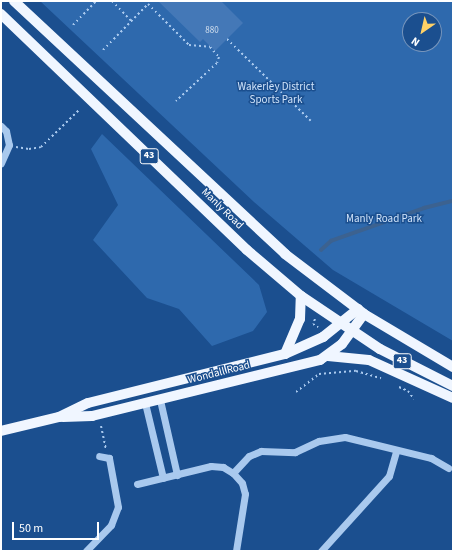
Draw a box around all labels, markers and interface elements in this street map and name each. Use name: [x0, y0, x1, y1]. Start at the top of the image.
north arrow: [402, 12, 442, 52]
house number: 880: [205, 26, 219, 36]
text: N: [408, 33, 423, 50]
park label: Wakerley District Sports Park: [238, 81, 314, 107]
road number: 43: [139, 148, 159, 164]
street label: Manly Road: [198, 186, 246, 232]
park label: Manly Road Park: [346, 212, 422, 226]
road number: 43: [392, 353, 412, 369]
street label: Wondall Road: [187, 359, 251, 387]
scale bar: [14, 514, 101, 540]
text: 50 m: [19, 520, 43, 537]

